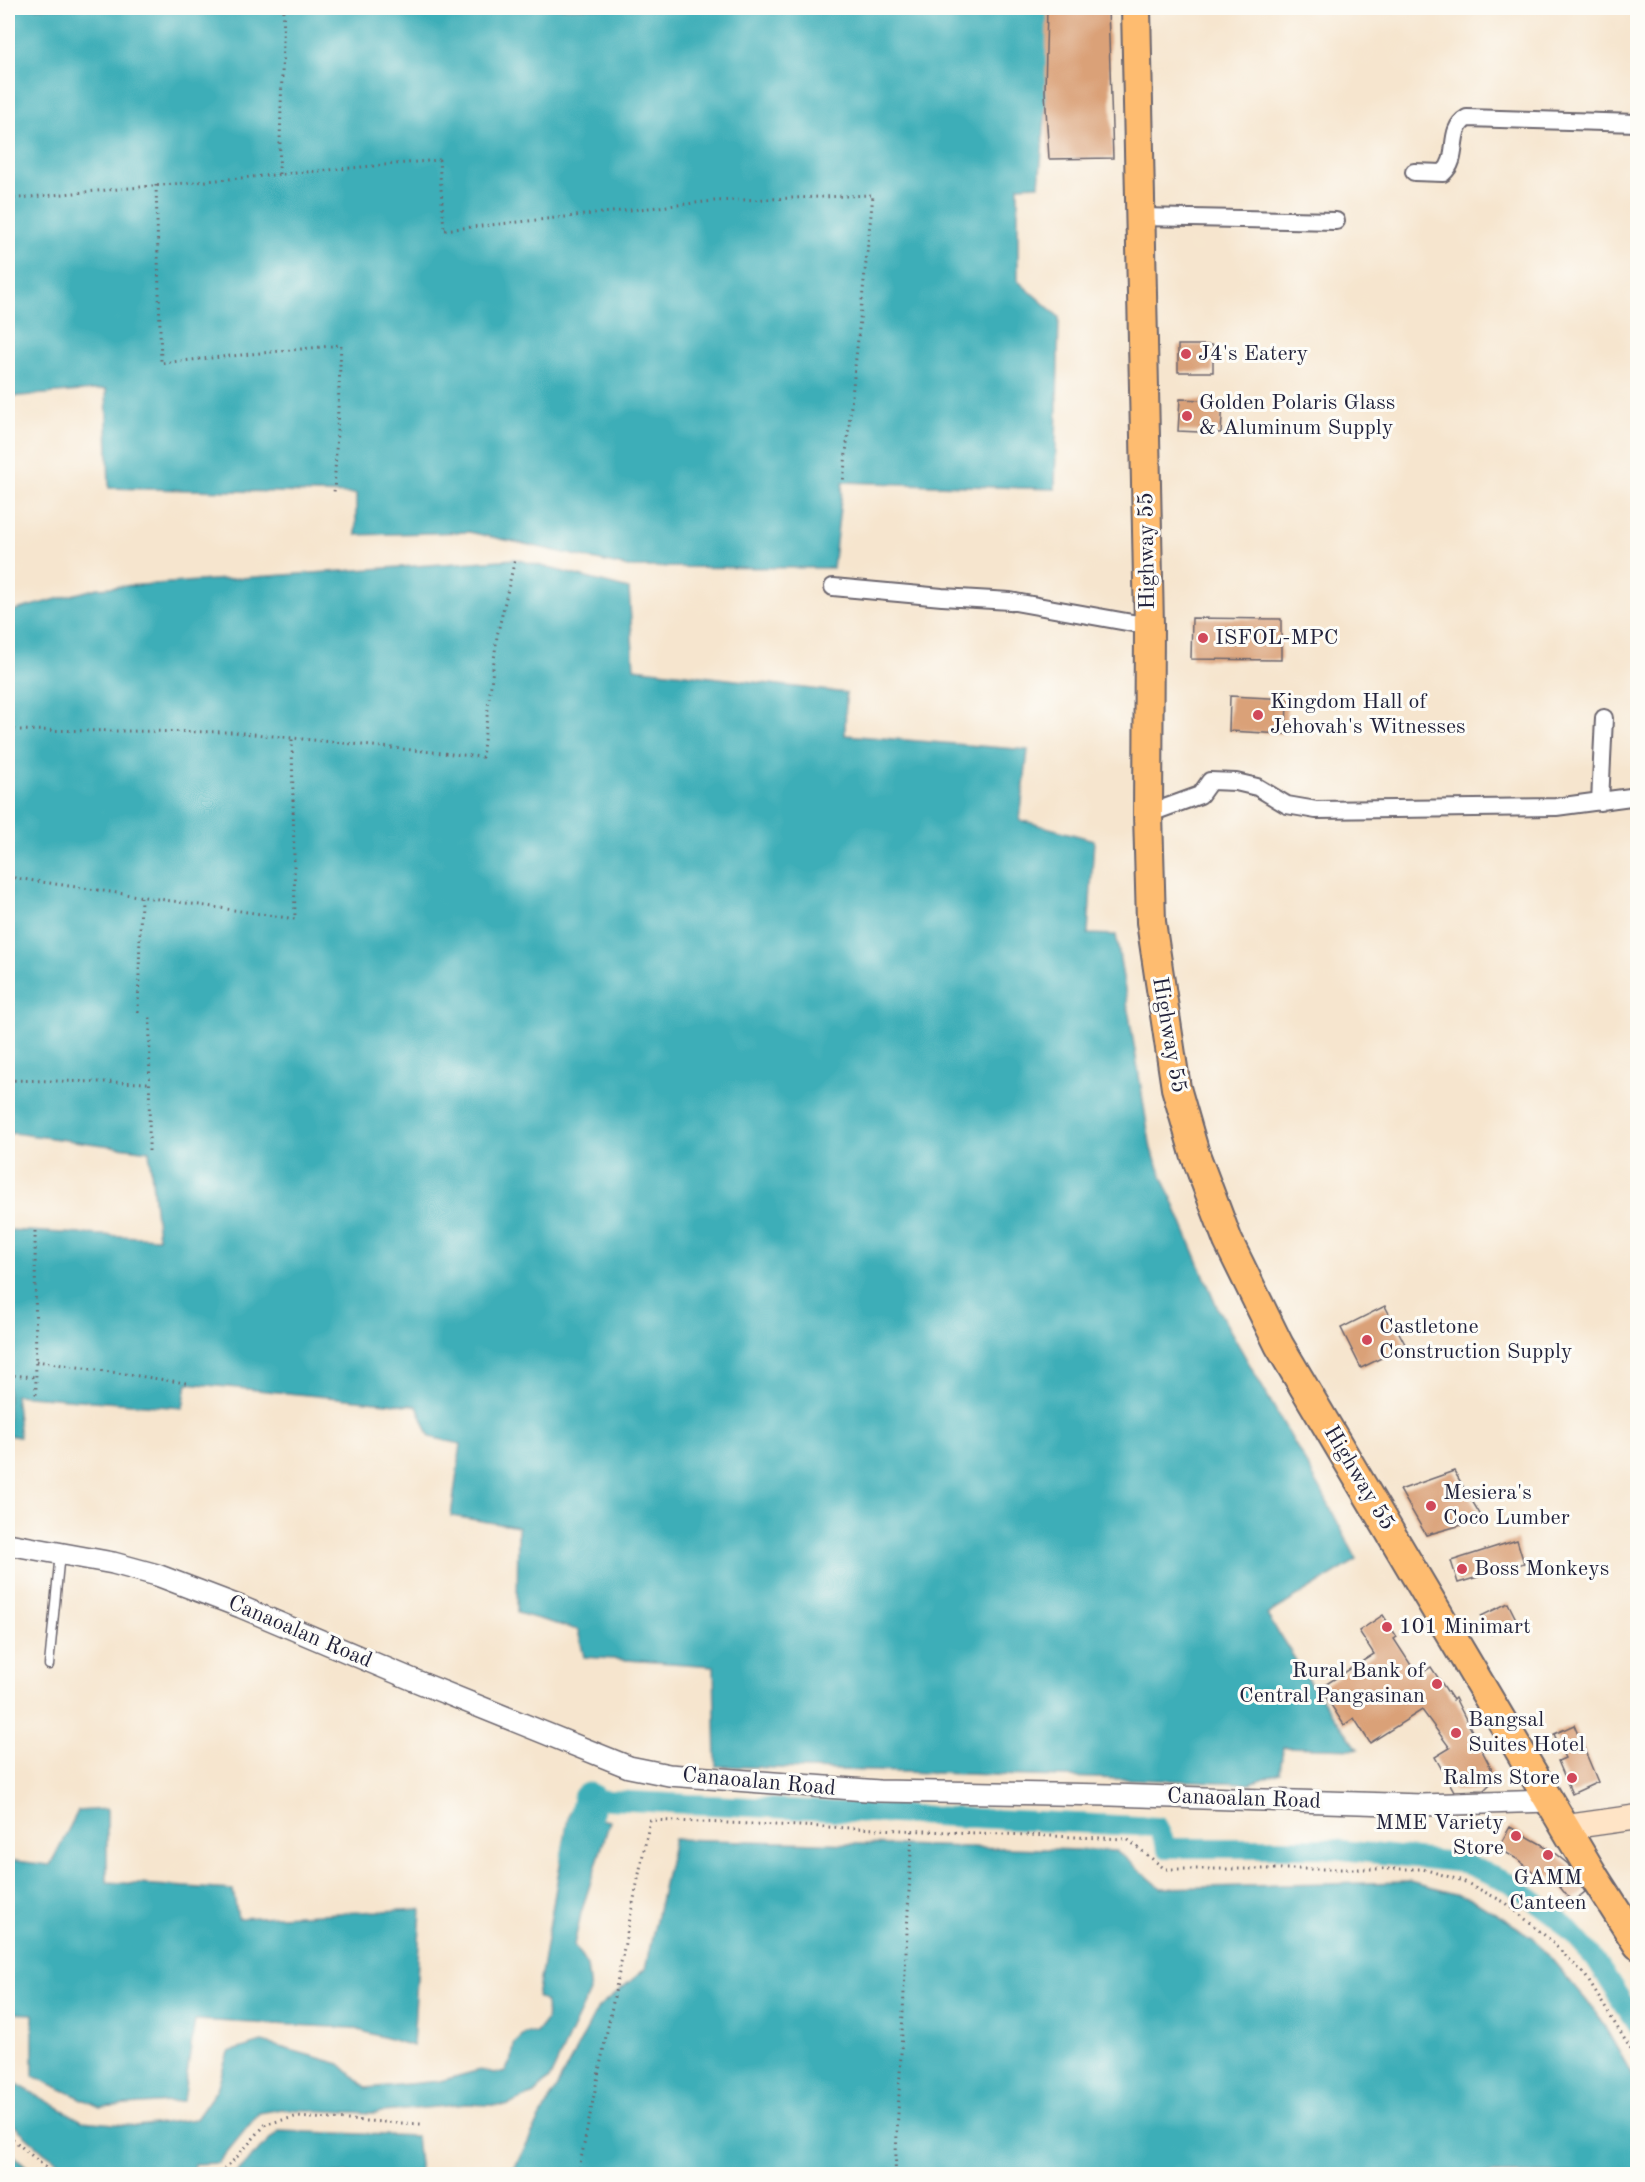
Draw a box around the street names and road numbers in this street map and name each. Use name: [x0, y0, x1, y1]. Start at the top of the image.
street label: Highway 55: [1135, 492, 1159, 610]
street label: Highway 55: [1148, 975, 1190, 1095]
street label: Highway 55: [1319, 1422, 1399, 1534]
street label: Canaoalan Road: [225, 1592, 375, 1672]
street label: Canaoalan Road: [681, 1764, 837, 1800]
street label: Canaoalan Road: [1167, 1785, 1321, 1813]

